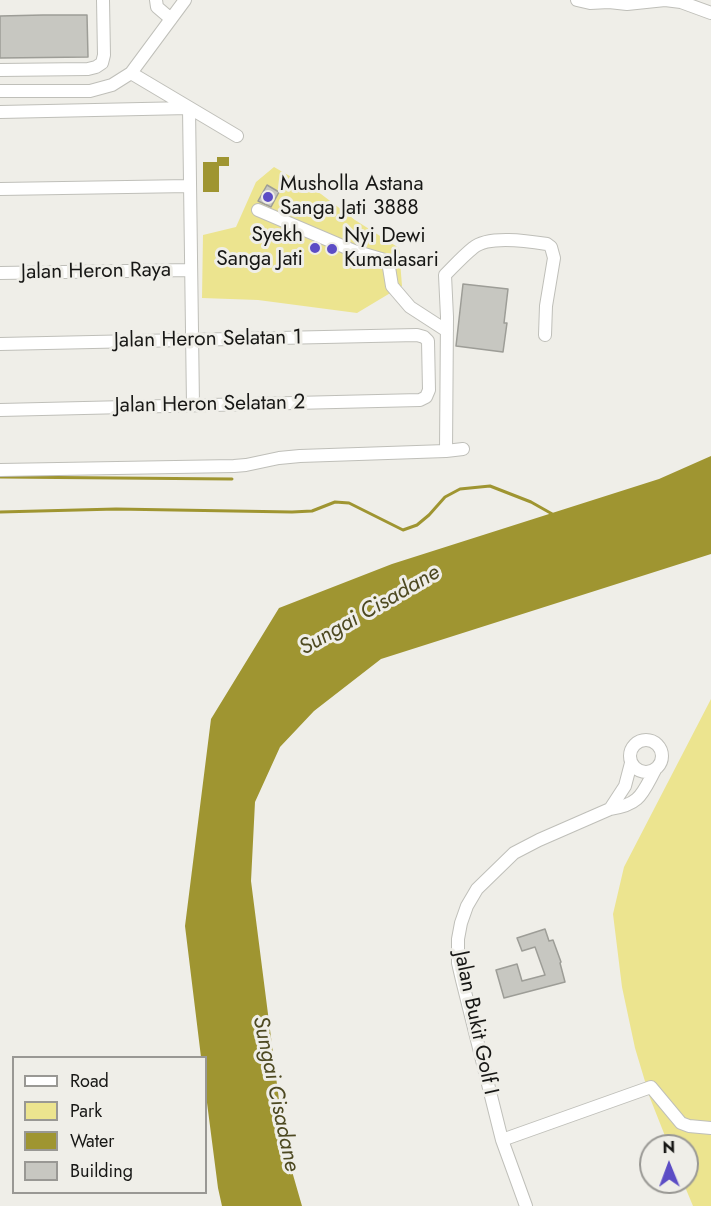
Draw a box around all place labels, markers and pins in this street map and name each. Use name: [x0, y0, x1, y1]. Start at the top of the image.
place label: Musholla Astana Sanga Jati 3888: [280, 172, 424, 222]
marker: Musholla Astana Sanga Jati 3888: [261, 190, 275, 204]
place label: Syekh Sanga Jati: [216, 223, 303, 273]
place label: Nyi Dewi Kumalasari: [344, 224, 439, 274]
marker: Syekh Sanga Jati: [308, 241, 322, 255]
marker: Nyi Dewi Kumalasari: [325, 242, 339, 256]

